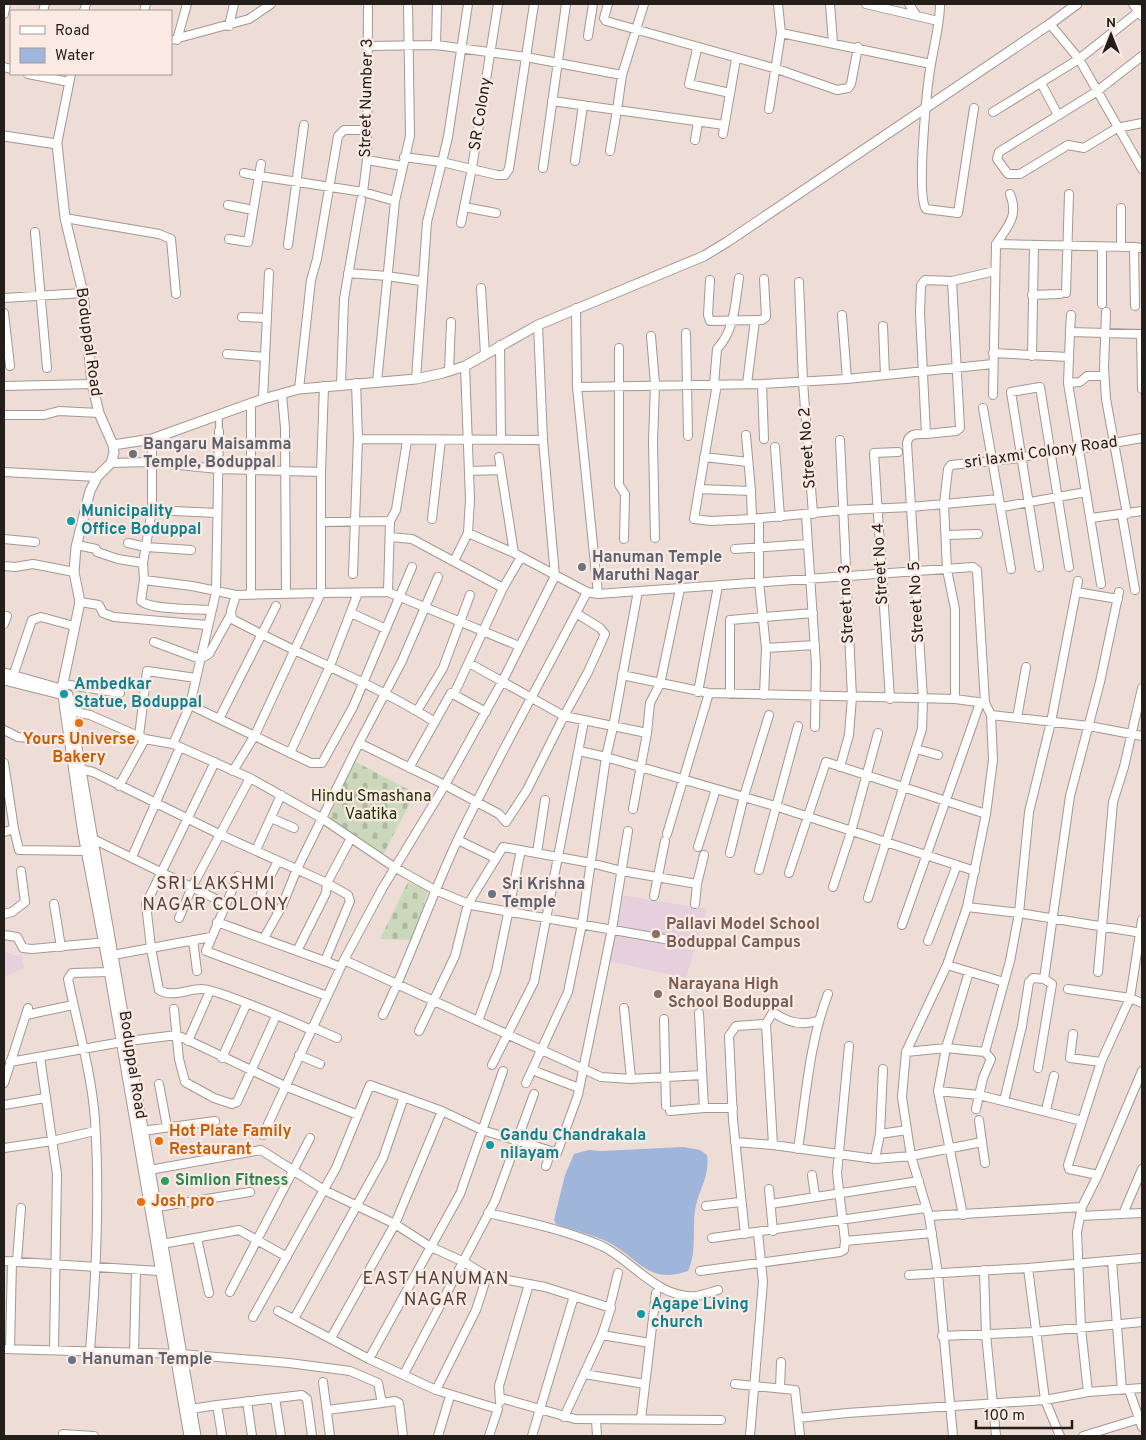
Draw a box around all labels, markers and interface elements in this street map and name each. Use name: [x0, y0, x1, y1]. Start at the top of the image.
legend: [10, 10, 172, 75]
north arrow: [1086, 10, 1136, 60]
text: N: [1106, 15, 1116, 32]
text: Road: [55, 22, 90, 41]
street label: Street Number 3: [356, 38, 378, 158]
text: Water: [55, 47, 95, 66]
street label: SR Colony: [465, 76, 497, 152]
street label: Boduppal Road: [70, 286, 106, 398]
street label: Street No 2: [795, 407, 821, 489]
street label: sri laxmi Colony Road: [963, 432, 1119, 474]
place label: Bangaru Maisamma Temple, Boduppal: [143, 435, 291, 473]
marker: Bangaru Maisamma Temple, Boduppal: [127, 448, 139, 460]
place label: Municipality Office Boduppal: [81, 502, 201, 540]
marker: Municipality Office Boduppal: [65, 515, 77, 527]
street label: Street No 4: [869, 523, 893, 605]
place label: Hanuman Temple Maruthi Nagar: [592, 548, 722, 586]
marker: Hanuman Temple Maruthi Nagar: [576, 561, 588, 573]
street label: Street No 5: [905, 561, 929, 643]
street label: Street no 3: [835, 564, 859, 644]
place label: Ambedkar Statue, Boduppal: [74, 675, 202, 713]
marker: Ambedkar Statue, Boduppal: [58, 688, 70, 700]
marker: Yours Universe Bakery: [73, 717, 85, 729]
place label: Yours Universe Bakery: [23, 730, 135, 768]
park label: Hindu Smashana Vaatika: [311, 787, 431, 825]
district label: SRI LAKSHMI NAGAR COLONY: [142, 873, 290, 917]
place label: Sri Krishna Temple: [502, 875, 585, 913]
marker: Sri Krishna Temple: [486, 888, 498, 900]
place label: Pallavi Model School Boduppal Campus: [666, 915, 820, 953]
marker: Pallavi Model School Boduppal Campus: [650, 928, 662, 940]
place label: Narayana High School Boduppal: [668, 975, 794, 1013]
marker: Narayana High School Boduppal: [652, 988, 664, 1000]
street label: Boduppal Road: [114, 1009, 150, 1121]
place label: Hot Plate Family Restaurant: [169, 1122, 292, 1160]
place label: Gandu Chandrakala nilayam: [500, 1126, 646, 1164]
marker: Hot Plate Family Restaurant: [153, 1135, 165, 1147]
marker: Gandu Chandrakala nilayam: [484, 1139, 496, 1151]
place label: Simlion Fitness: [175, 1171, 288, 1191]
marker: Simlion Fitness: [159, 1175, 171, 1187]
place label: Josh pro: [151, 1192, 215, 1212]
marker: Josh pro: [135, 1196, 147, 1208]
district label: EAST HANUMAN NAGAR: [362, 1268, 510, 1312]
place label: Agape Living church: [651, 1295, 749, 1333]
marker: Agape Living church: [635, 1308, 647, 1320]
place label: Hanuman Temple: [82, 1350, 212, 1370]
marker: Hanuman Temple: [66, 1354, 78, 1366]
scale bar: [976, 1398, 1072, 1430]
text: 100 m: [984, 1407, 1025, 1426]

